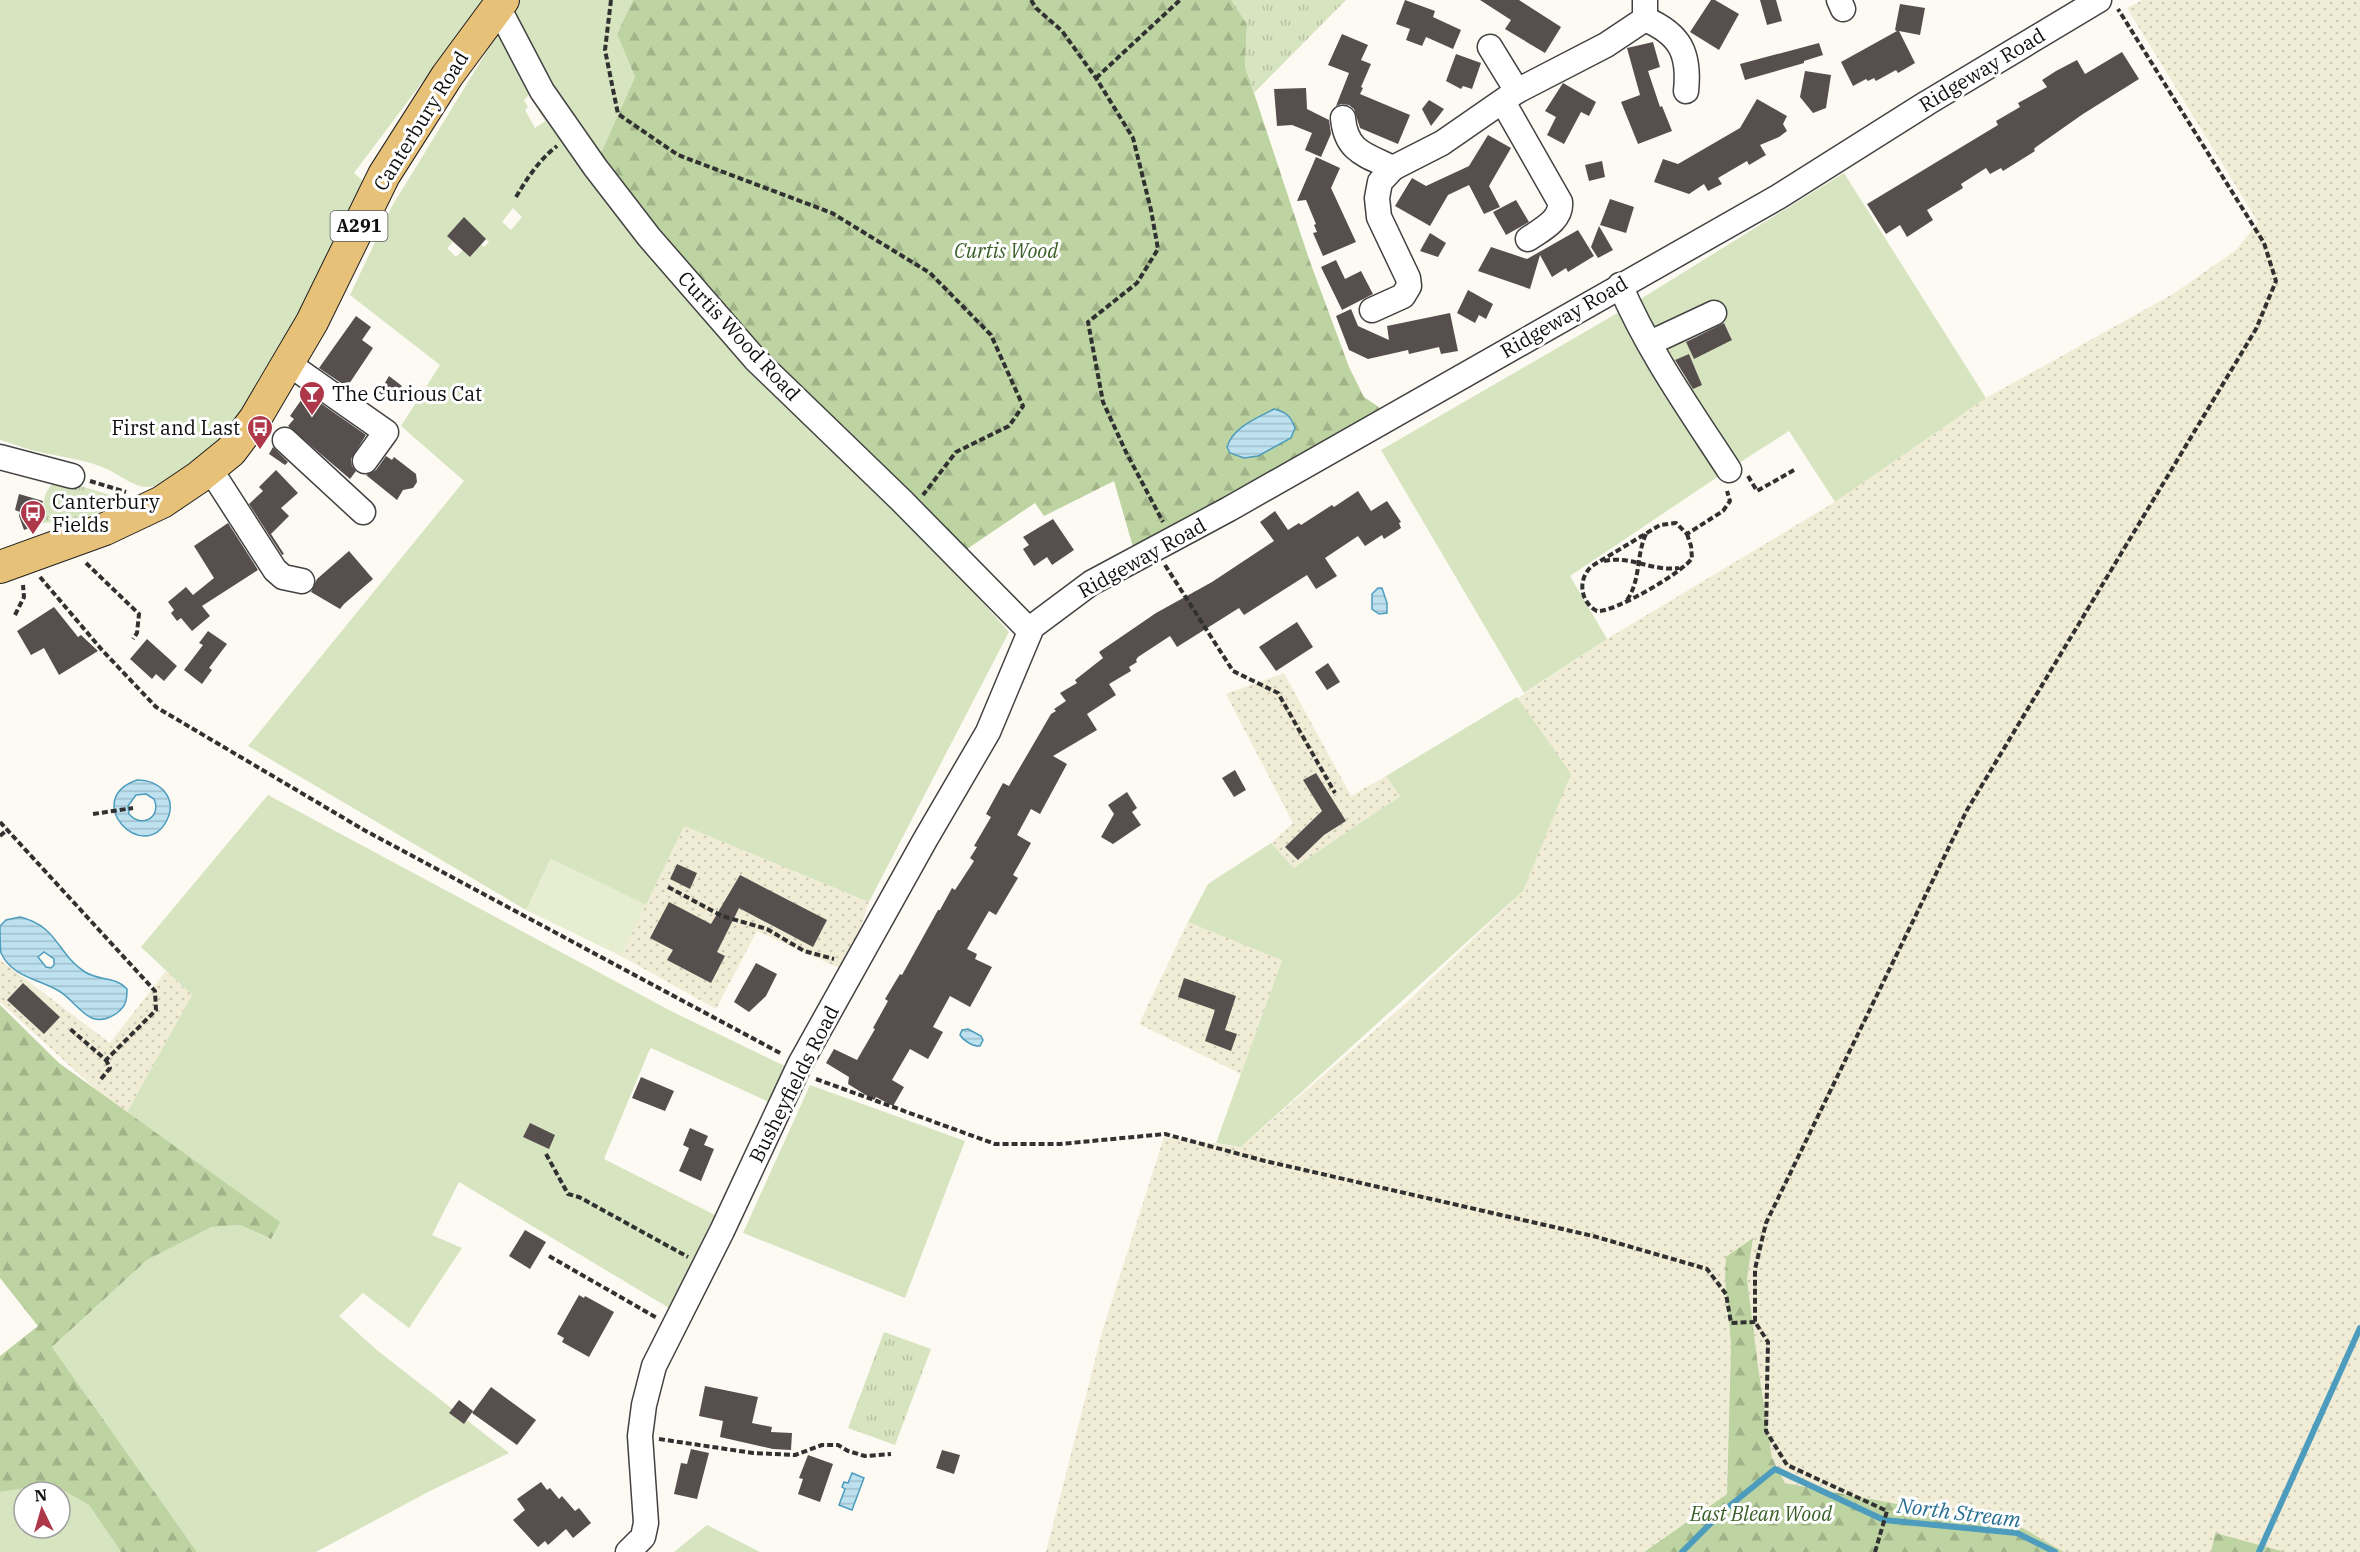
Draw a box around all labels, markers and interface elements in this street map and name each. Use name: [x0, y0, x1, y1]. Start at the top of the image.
street label: Ridgeway Road: [1914, 21, 2050, 118]
street label: Canterbury Road: [367, 46, 474, 196]
road number: A291: [330, 211, 388, 241]
park label: Curtis Wood: [954, 237, 1059, 264]
street label: Curtis Wood Road: [672, 265, 807, 406]
street label: Ridgeway Road: [1495, 269, 1632, 364]
bar icon: The Curious Cat: [297, 379, 327, 417]
place label: The Curious Cat: [332, 380, 482, 407]
bus stop icon: First and Last: [245, 413, 275, 451]
place label: First and Last: [112, 414, 240, 441]
place label: Canterbury Fields: [52, 488, 160, 538]
bus stop icon: Canterbury Fields: [18, 498, 48, 536]
street label: Ridgeway Road: [1073, 511, 1211, 604]
street label: Busheyfields Road: [742, 1001, 845, 1167]
north arrow: [12, 1480, 72, 1540]
text: N: [34, 1485, 48, 1506]
water label: North Stream: [1895, 1490, 2023, 1534]
park label: East Blean Wood: [1689, 1500, 1833, 1527]

